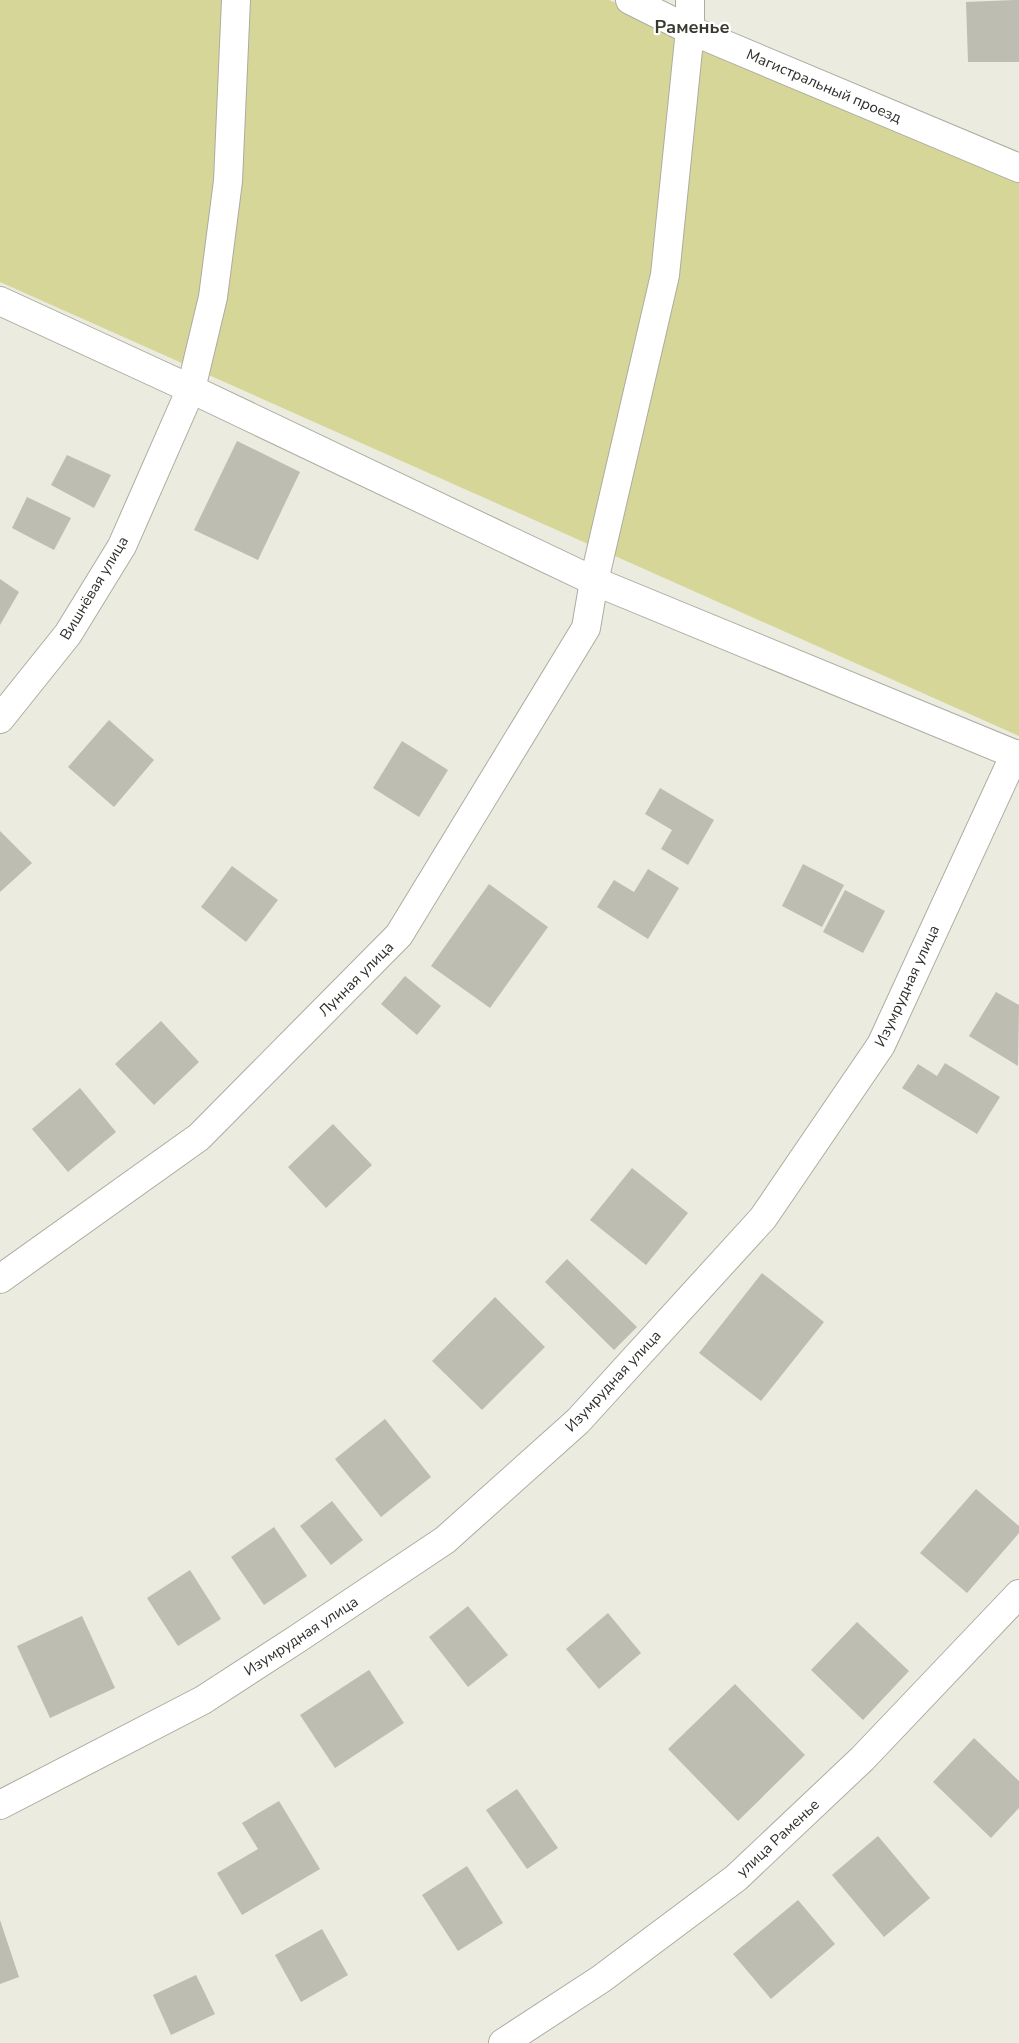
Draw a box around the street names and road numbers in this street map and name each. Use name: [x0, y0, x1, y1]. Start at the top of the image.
street label: Магистральный проезд: [743, 44, 905, 128]
street label: Вишнёвая улица: [55, 532, 133, 644]
street label: Изумрудная улица: [870, 922, 944, 1050]
street label: Лунная улица: [314, 937, 398, 1021]
street label: Изумрудная улица: [561, 1326, 665, 1436]
street label: Изумрудная улица: [240, 1592, 362, 1680]
street label: улица Раменье: [732, 1795, 824, 1881]

